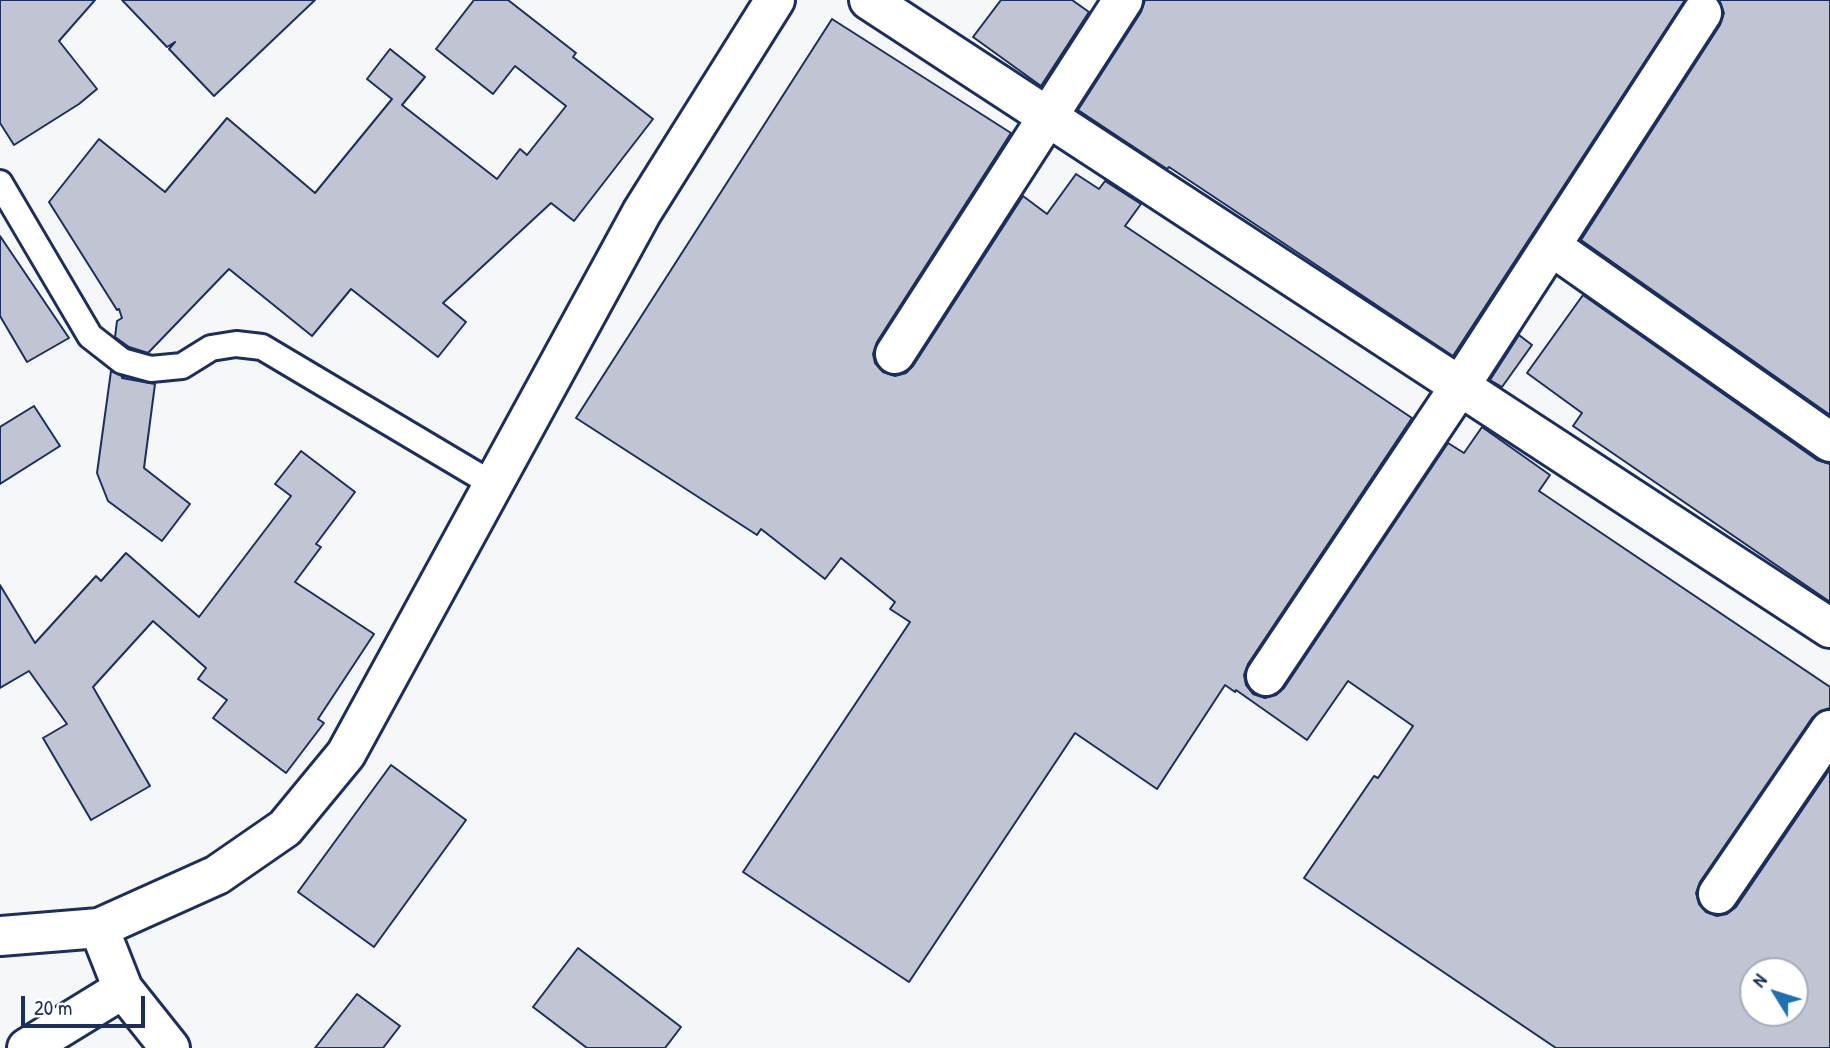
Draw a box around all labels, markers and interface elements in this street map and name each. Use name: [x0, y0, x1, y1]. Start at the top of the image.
north arrow: [1739, 957, 1809, 1027]
text: N: [1746, 968, 1772, 992]
scale bar: [24, 982, 149, 1026]
text: 20 m: [34, 993, 72, 1022]

